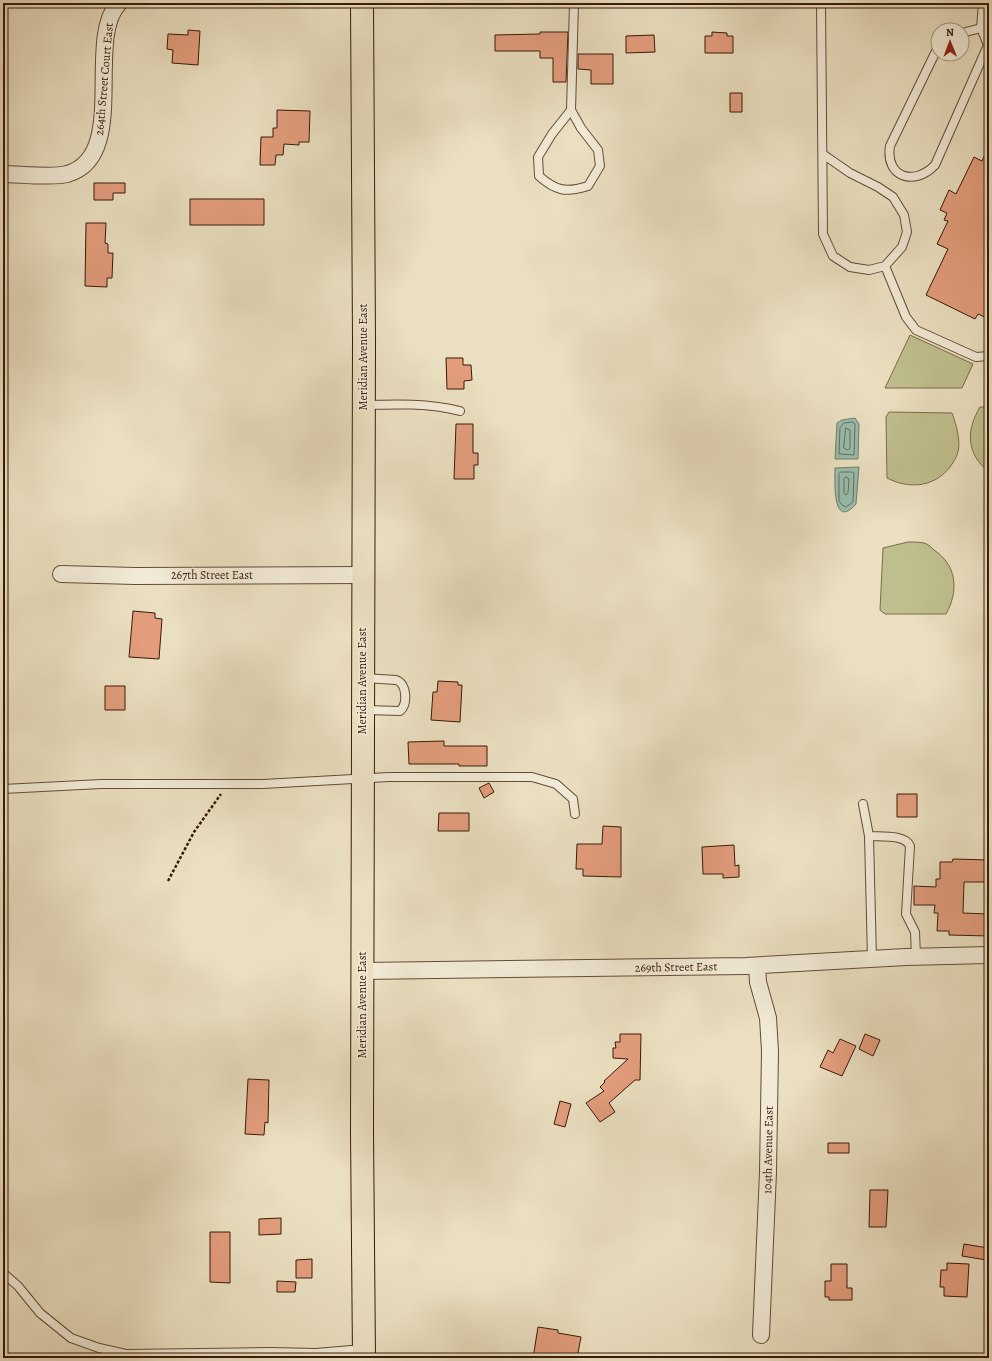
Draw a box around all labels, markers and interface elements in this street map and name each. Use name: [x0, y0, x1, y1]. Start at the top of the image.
street label: 264th Street Court East: [91, 22, 117, 136]
north arrow: [930, 22, 970, 62]
text: N: [946, 25, 954, 40]
street label: Meridian Avenue East: [355, 303, 371, 411]
street label: 267th Street East: [171, 567, 253, 583]
street label: Meridian Avenue East: [354, 627, 370, 735]
street label: Meridian Avenue East: [354, 951, 370, 1059]
street label: 269th Street East: [635, 958, 717, 976]
street label: 104th Avenue East: [759, 1106, 777, 1194]

